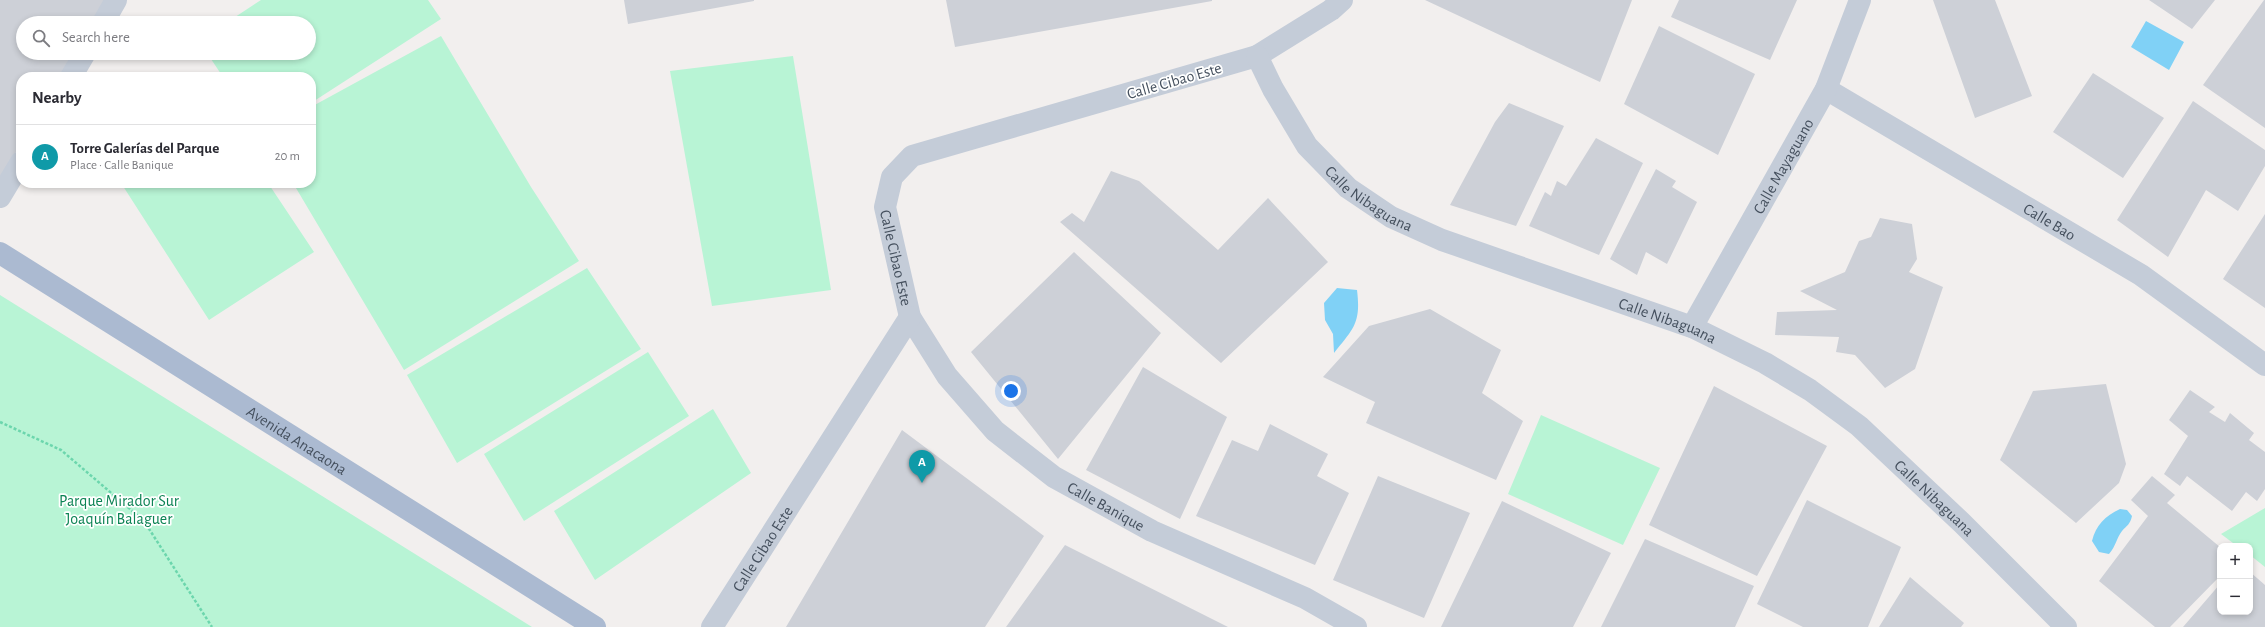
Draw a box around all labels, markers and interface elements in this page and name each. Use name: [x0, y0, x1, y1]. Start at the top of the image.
search box: [16, 16, 316, 60]
icon: search: [30, 27, 52, 49]
text: Search here: [62, 30, 130, 45]
street label: Calle Cibao Este: [1125, 60, 1223, 102]
text: Nearby: [32, 89, 82, 106]
street label: Calle Mayaguano: [1751, 116, 1817, 217]
text: Torre Galerías del Parque: [70, 141, 219, 156]
text: A: [41, 150, 49, 163]
text: 20 m: [275, 150, 300, 163]
text: Place · Calle Banique: [70, 159, 174, 172]
street label: Calle Nibaguana: [1322, 163, 1415, 235]
street label: Calle Bao: [2021, 201, 2078, 244]
street label: Calle Cibao Este: [877, 208, 914, 307]
street label: Calle Nibaguana: [1617, 295, 1719, 347]
your location: [1001, 381, 1021, 401]
street label: Avenida Anacaona: [244, 403, 350, 478]
pin: A: [909, 450, 935, 483]
street label: Calle Nibaguana: [1891, 457, 1977, 539]
street label: Calle Banique: [1065, 479, 1147, 534]
park label: Parque Mirador Sur Joaquín Balaguer: [59, 493, 180, 527]
street label: Calle Cibao Este: [730, 504, 796, 595]
map controls: [2217, 543, 2253, 615]
button: +: [2217, 543, 2253, 579]
button: −: [2217, 579, 2253, 615]

